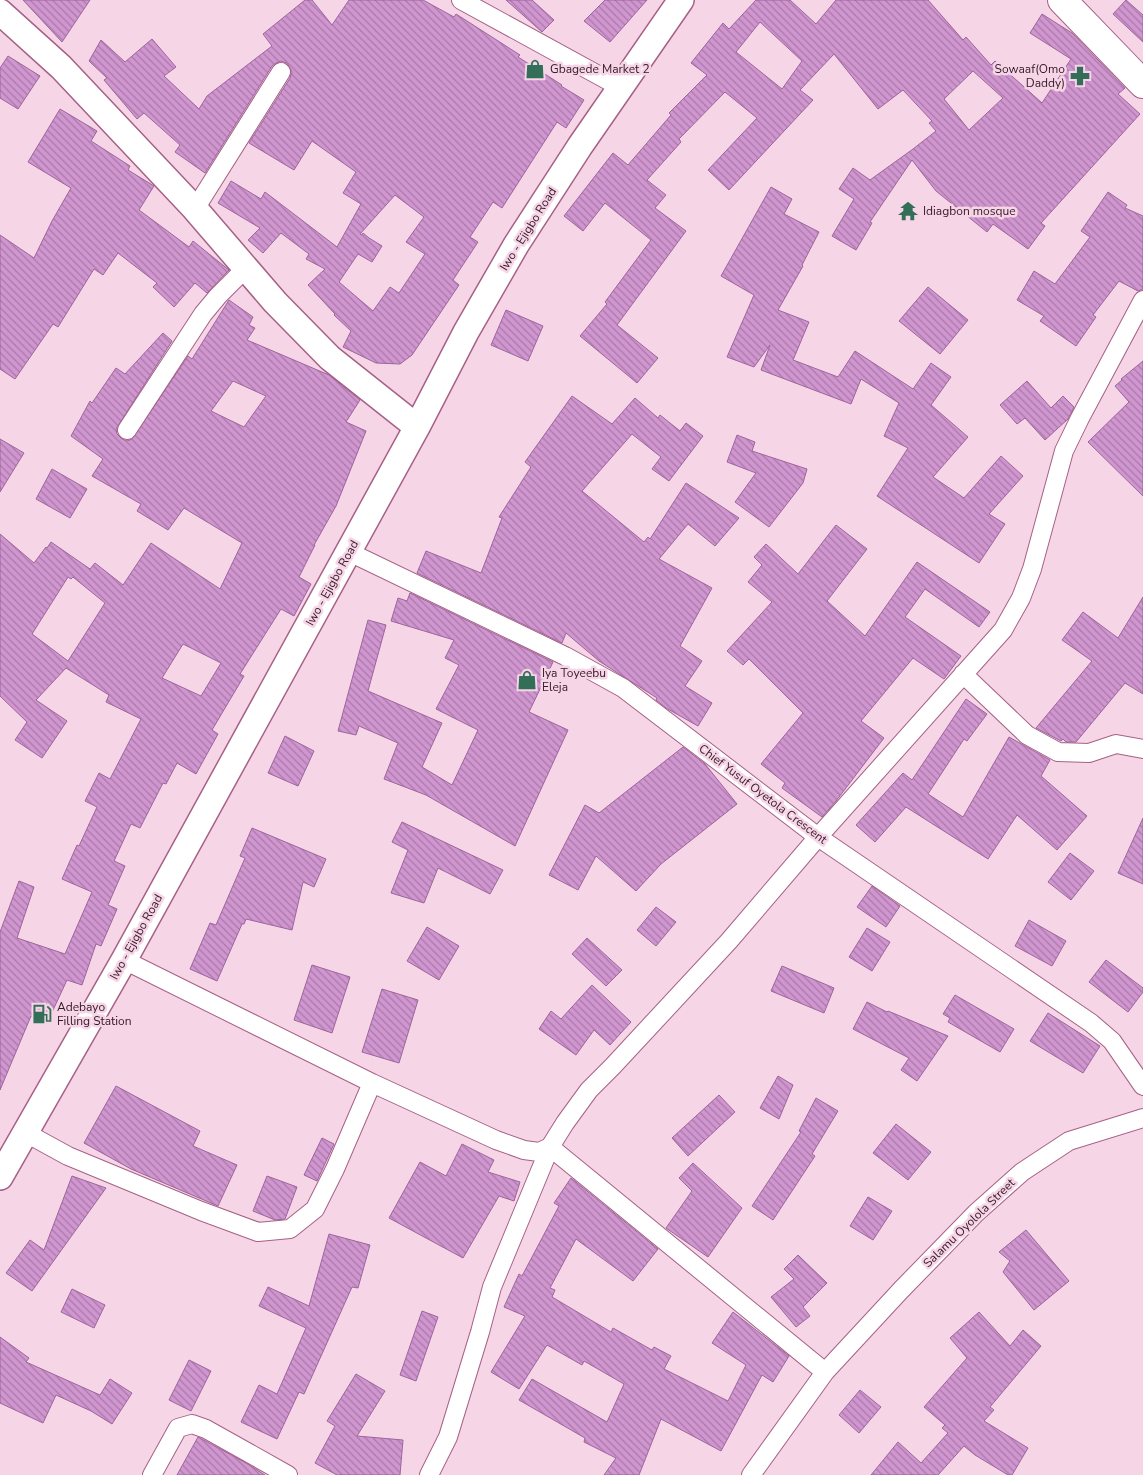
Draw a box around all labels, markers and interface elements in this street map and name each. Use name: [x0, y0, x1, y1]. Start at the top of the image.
shop icon: Gbagede Market 2: [524, 58, 546, 80]
place label: Gbagede Market 2: [550, 61, 650, 77]
place label: Sowaaf(Omo Daddy): [995, 61, 1065, 91]
pharmacy icon: Sowaaf(Omo Daddy): [1069, 65, 1091, 87]
street label: Iwo - Ejigbo Road: [496, 184, 560, 274]
temple icon: Idiagbon mosque: [897, 200, 919, 222]
place label: Idiagbon mosque: [923, 203, 1016, 219]
street label: Iwo - Ejigbo Road: [302, 537, 362, 629]
place label: Iya Toyeebu Eleja: [542, 665, 606, 695]
shop icon: Iya Toyeebu Eleja: [516, 669, 538, 691]
street label: Chief Yusuf Oyetola Crescent: [696, 741, 831, 848]
street label: Iwo - Ejigbo Road: [106, 891, 166, 983]
place label: Adebayo Filling Station: [57, 999, 132, 1029]
fuel station icon: Adebayo Filling Station: [31, 1003, 53, 1025]
street label: Salamu Oyolola Street: [920, 1174, 1019, 1271]

